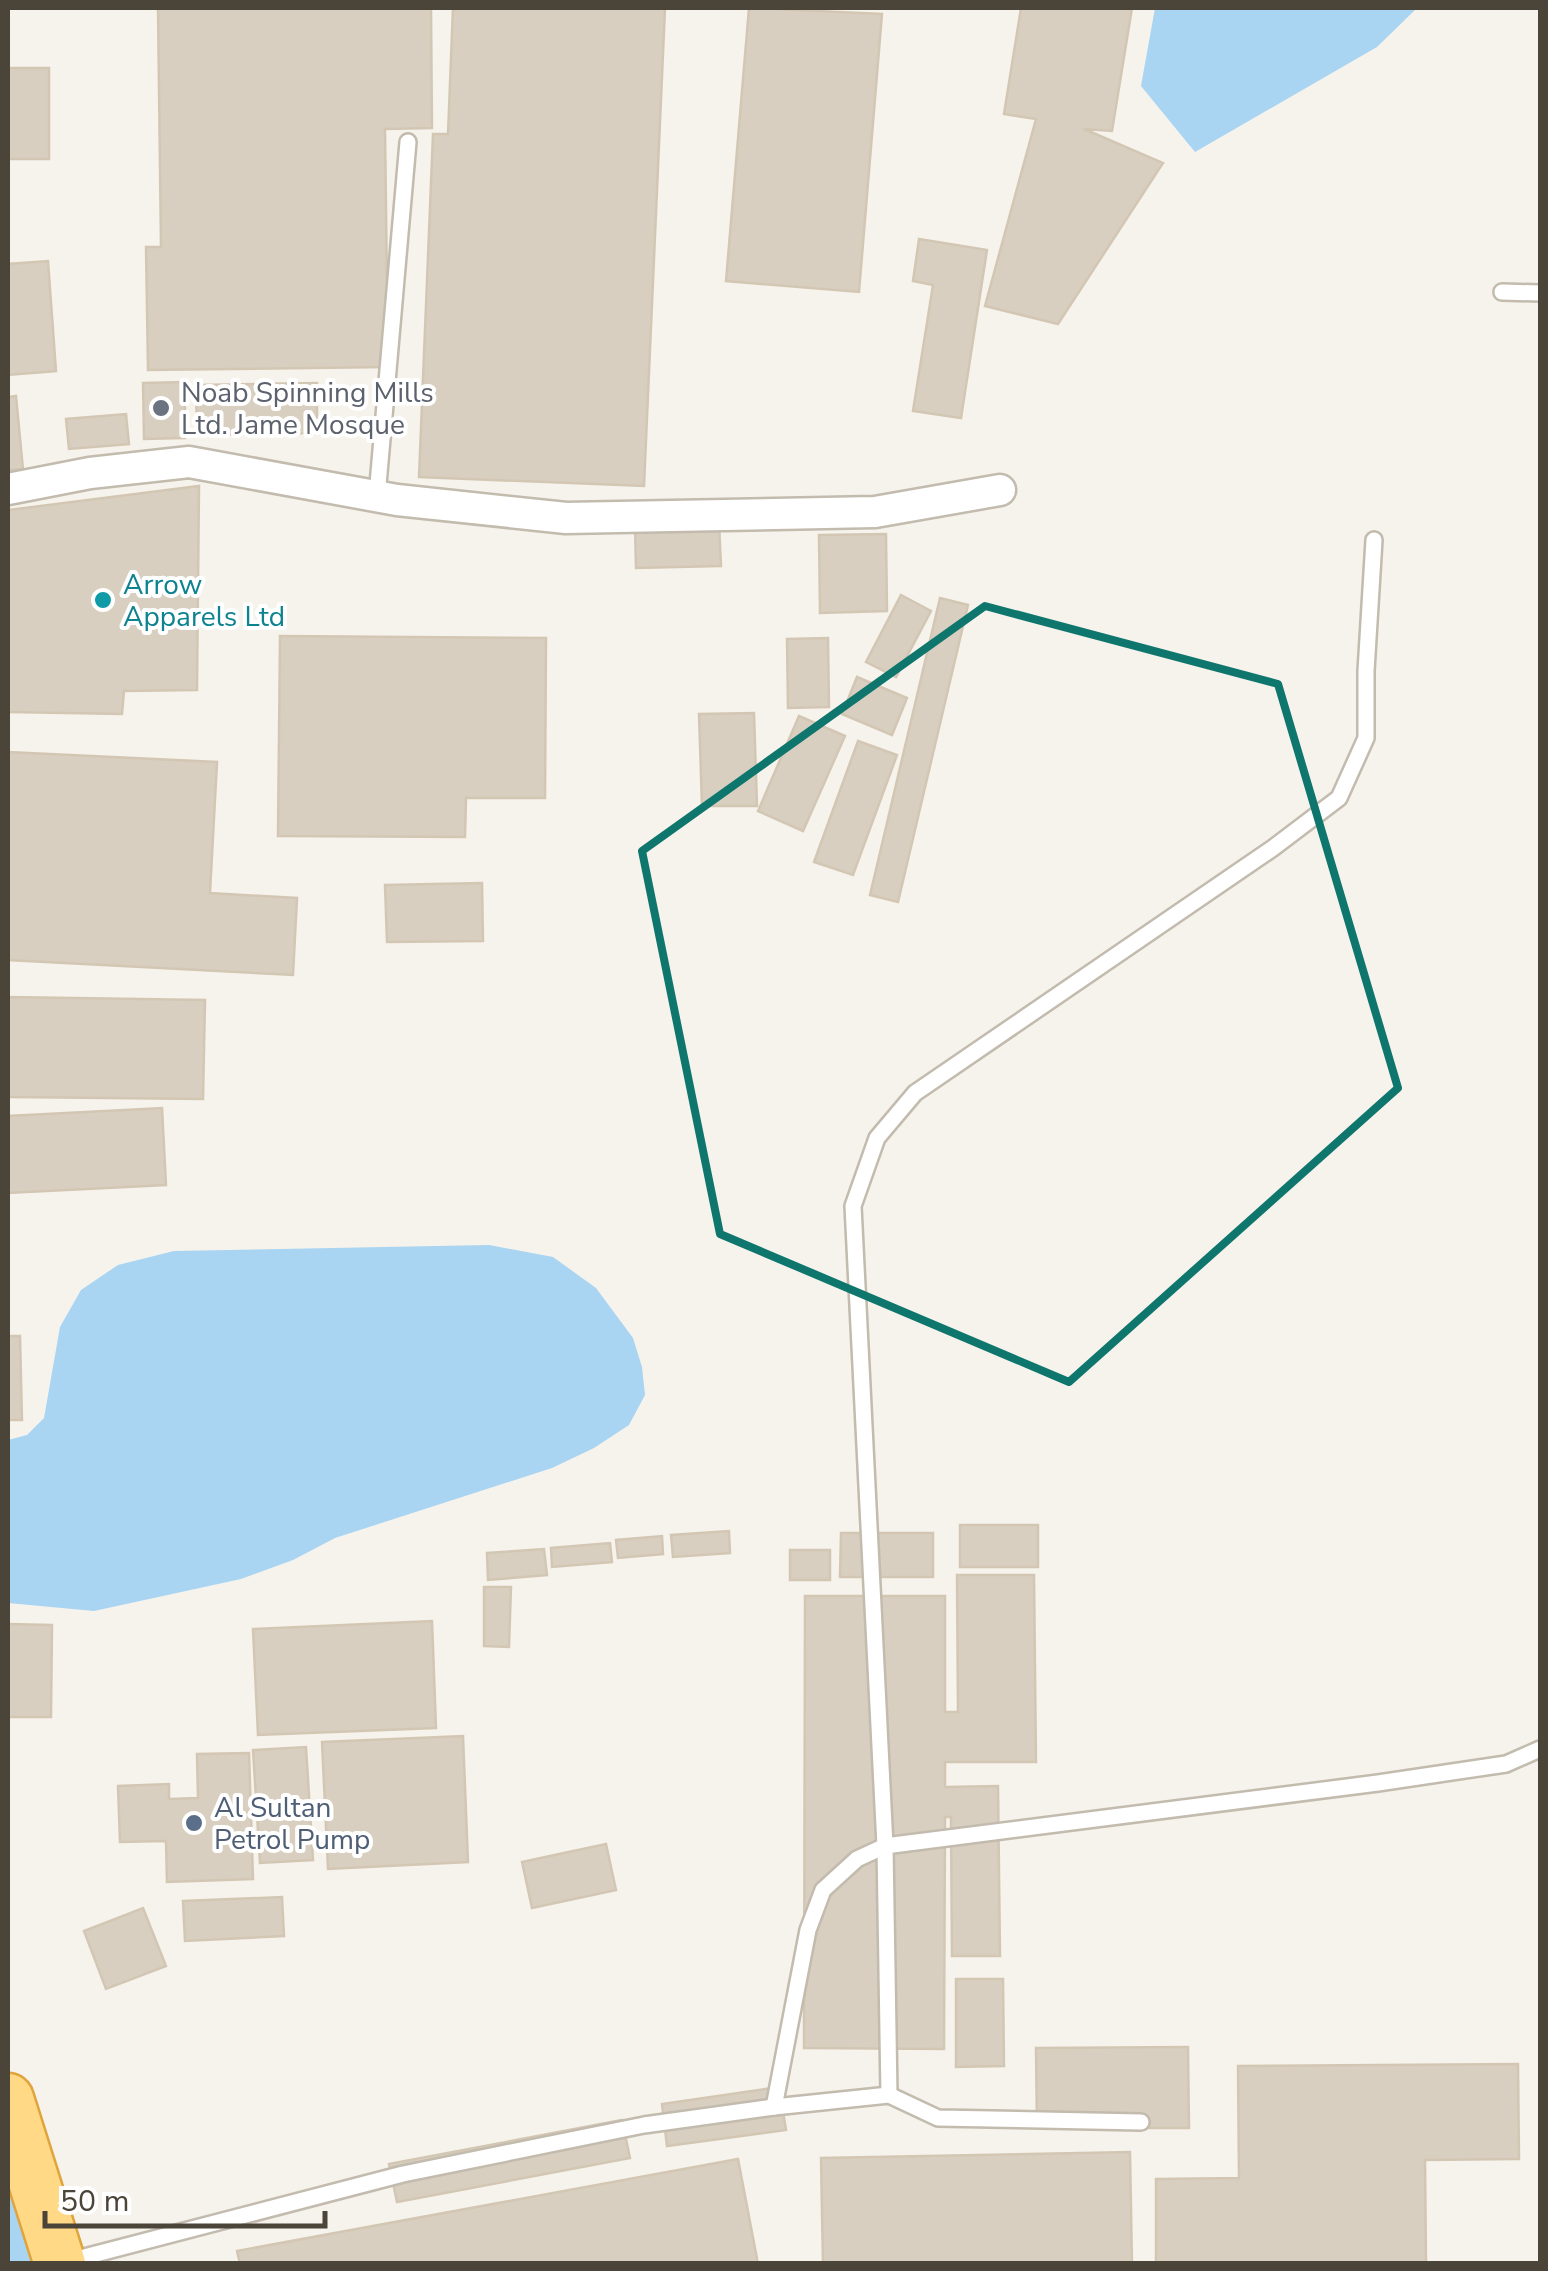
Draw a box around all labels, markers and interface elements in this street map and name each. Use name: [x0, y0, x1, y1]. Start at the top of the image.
place label: Noab Spinning Mills Ltd. Jame Mosque: [181, 374, 434, 444]
marker: Noab Spinning Mills Ltd. Jame Mosque: [150, 397, 172, 419]
place label: Arrow Apparels Ltd: [123, 566, 285, 636]
marker: Arrow Apparels Ltd: [92, 589, 114, 611]
place label: Al Sultan Petrol Pump: [214, 1789, 370, 1859]
marker: Al Sultan Petrol Pump: [183, 1812, 205, 1834]
scale bar: [45, 2166, 325, 2228]
text: 50 m: [60, 2181, 129, 2222]

